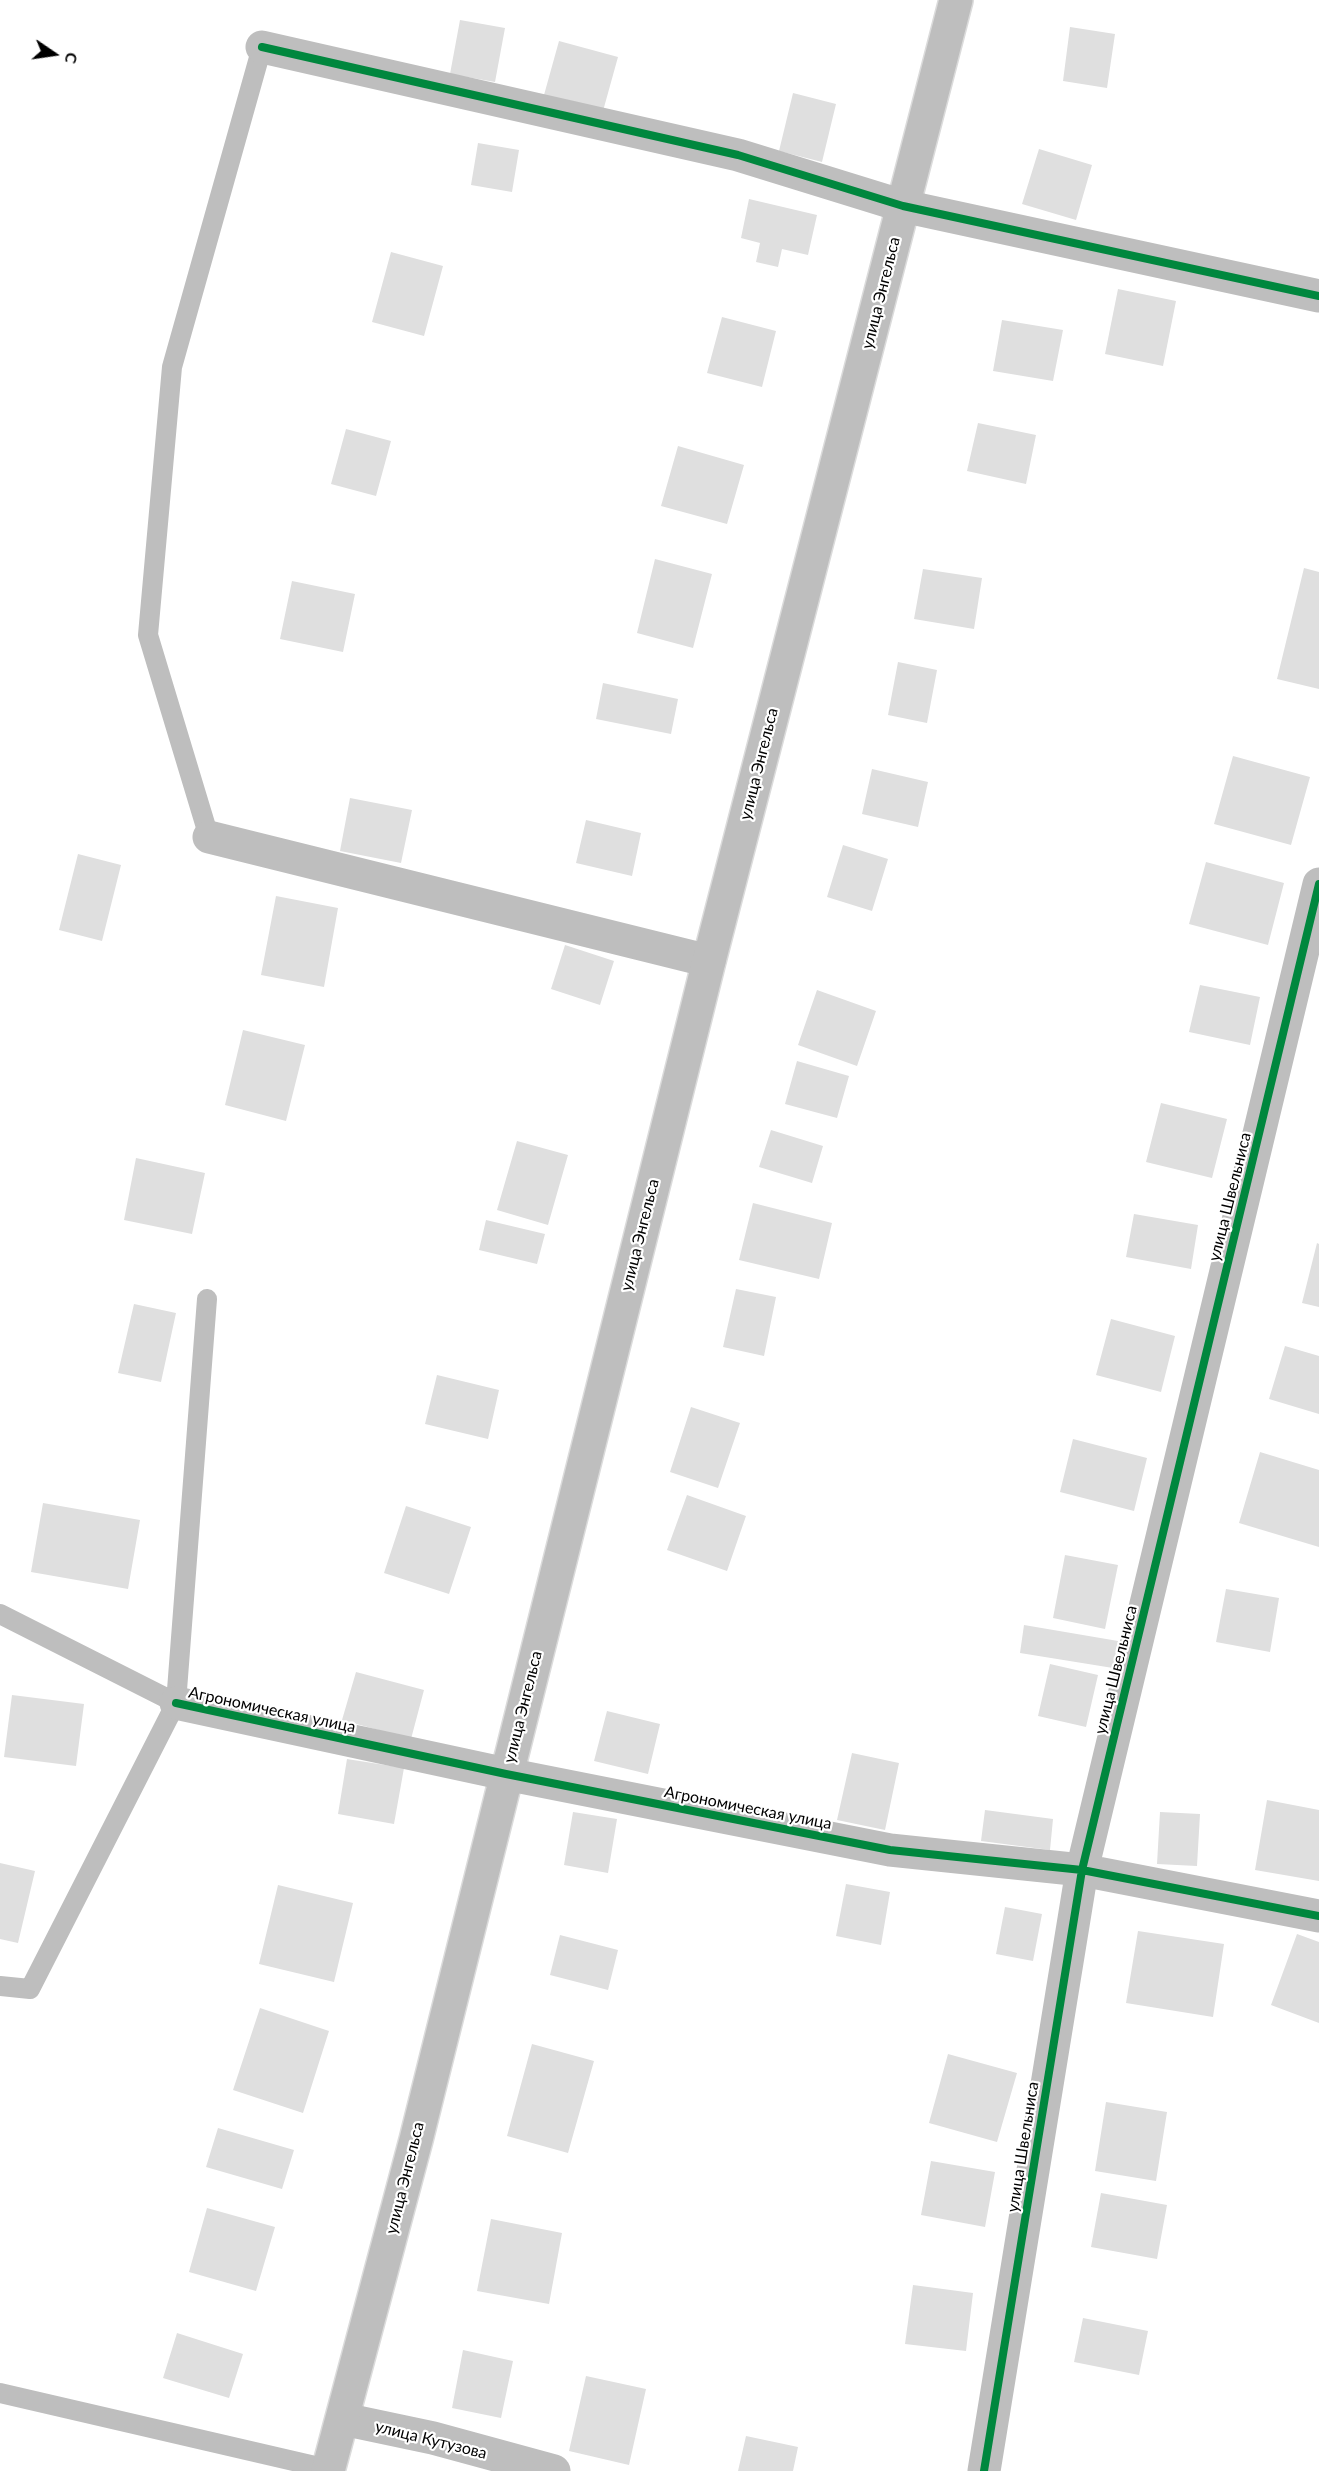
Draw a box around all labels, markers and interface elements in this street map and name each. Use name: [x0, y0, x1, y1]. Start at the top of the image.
north arrow: [24, 24, 84, 84]
text: С: [62, 51, 82, 65]
street label: улица Энгельса: [858, 235, 904, 351]
street label: улица Энгельса: [736, 706, 782, 822]
street label: улица Швельниса: [1205, 1131, 1255, 1263]
street label: улица Энгельса: [617, 1177, 663, 1293]
street label: улица Швельниса: [1091, 1604, 1141, 1736]
street label: улица Энгельса: [500, 1649, 546, 1765]
street label: Агрономическая улица: [187, 1683, 357, 1737]
street label: Агрономическая улица: [663, 1782, 833, 1834]
street label: улица Швельниса: [1003, 2080, 1043, 2214]
street label: улица Энгельса: [382, 2120, 428, 2236]
street label: улица Кутузова: [373, 2417, 489, 2463]

